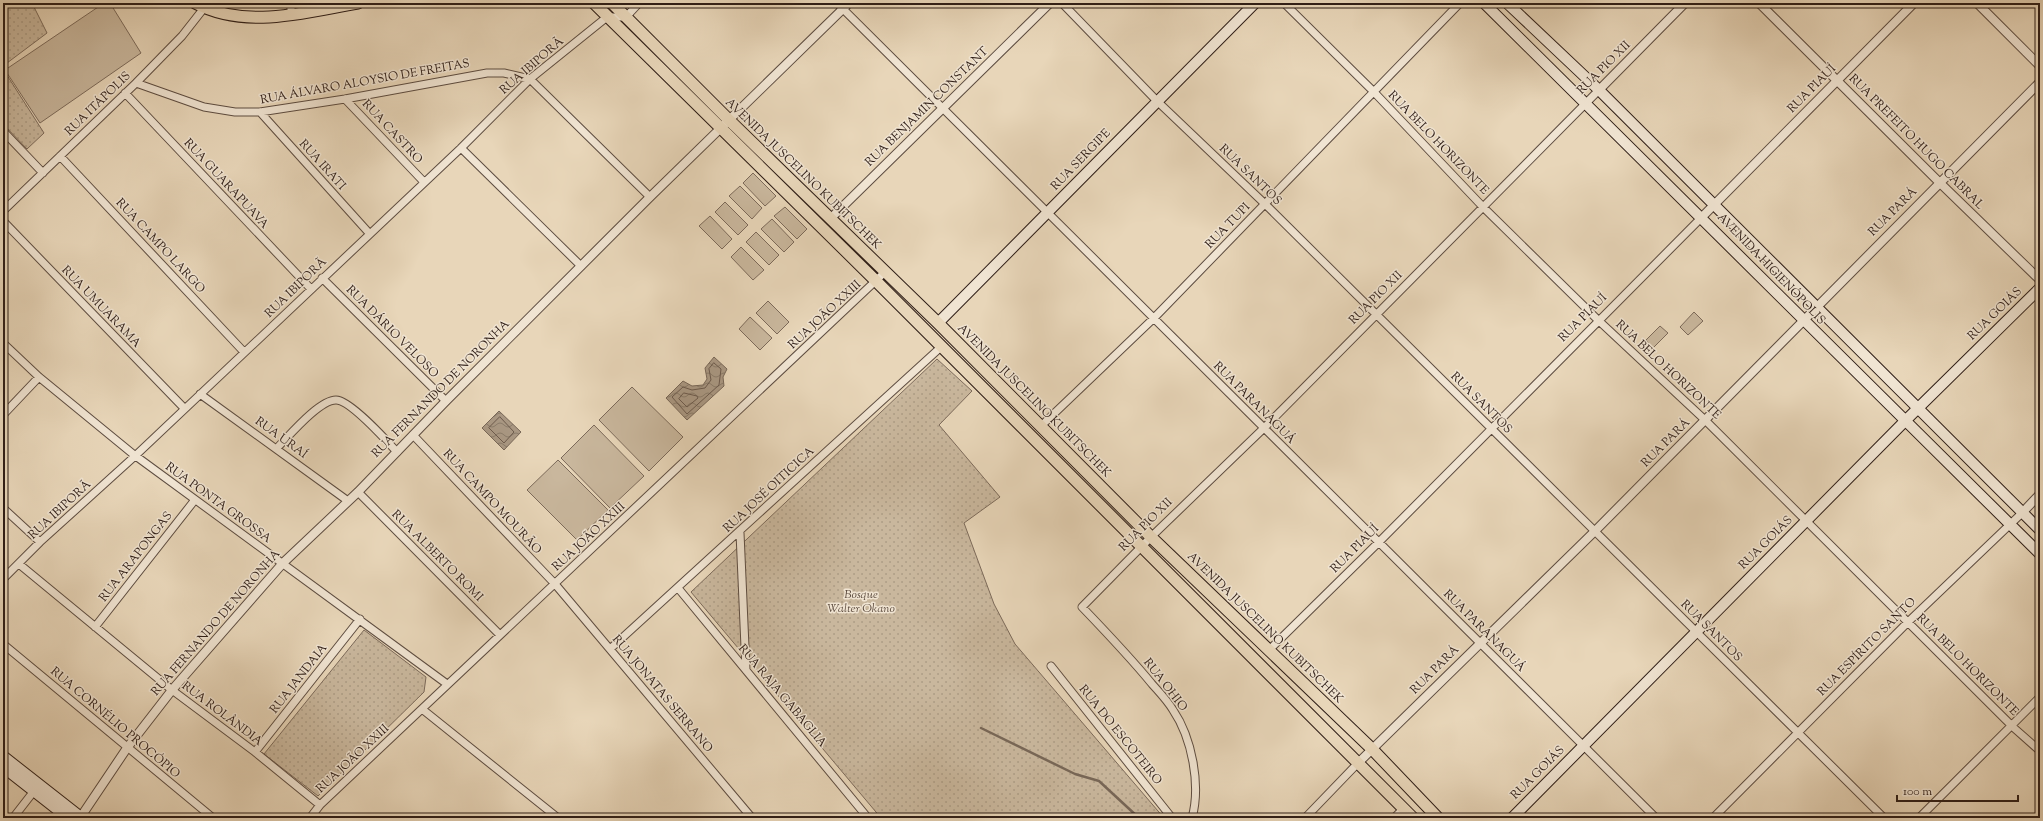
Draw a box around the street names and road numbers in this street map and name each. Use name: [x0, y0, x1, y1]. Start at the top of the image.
street label: RUA IBIPORÃ: [496, 33, 568, 99]
street label: RUA PIO XII: [1573, 37, 1635, 99]
street label: RUA BENJAMIN CONSTANT: [861, 43, 993, 171]
street label: RUA ÁLVARO ALOYSIO DE FREITAS: [259, 55, 471, 109]
street label: RUA PIAUÍ: [1783, 60, 1841, 118]
street label: RUA ITÁPOLIS: [61, 68, 135, 140]
street label: RUA PREFEITO HUGO CABRAL: [1844, 70, 1988, 214]
street label: RUA BELO HORIZONTE: [1383, 87, 1493, 200]
street label: AVENIDA JUSCELINO KUBITSCHEK: [721, 94, 885, 254]
street label: RUA CASTRO: [357, 96, 427, 168]
street label: RUA SERGIPE: [1047, 125, 1116, 195]
street label: RUA GUARAPUAVA: [179, 135, 273, 233]
street label: RUA IRATI: [294, 136, 350, 194]
street label: RUA SANTOS: [1215, 140, 1285, 210]
street label: RUA PARÁ: [1864, 183, 1922, 241]
street label: RUA CAMPO LARGO: [111, 194, 209, 298]
street label: RUA TUPI: [1201, 199, 1255, 253]
street label: AVENIDA HIGIENÓPOLIS: [1713, 209, 1829, 329]
street label: RUA IBIPORÃ: [261, 254, 331, 322]
street label: RUA UMUARAMA: [57, 262, 145, 352]
street label: RUA PIO XII: [1345, 267, 1407, 329]
street label: RUA JOÃO XXIII: [784, 276, 866, 354]
street label: RUA DÁRIO VELOSO: [341, 281, 443, 383]
street label: RUA GOIÁS: [1964, 283, 2026, 345]
street label: RUA PIAUÍ: [1554, 289, 1612, 347]
street label: RUA FERNANDO DE NORONHA: [368, 316, 514, 462]
street label: RUA BELO HORIZONTE: [1611, 316, 1725, 424]
street label: AVENIDA JUSCELINO KUBITSCHEK: [953, 320, 1115, 482]
street label: RUA PARANAGUÁ: [1209, 358, 1300, 449]
street label: RUA SANTOS: [1446, 368, 1516, 438]
street label: RUA URAÍ: [251, 413, 311, 463]
street label: RUA PARÁ: [1637, 414, 1695, 472]
street label: RUA JOSÉ OITICICA: [719, 443, 819, 537]
street label: RUA CAMPO MOURÃO: [438, 446, 546, 558]
street label: RUA PONTA GROSSA: [161, 458, 275, 548]
street label: RUA IBIPORÃ: [25, 476, 96, 544]
street label: RUA PIO XII: [1115, 494, 1177, 556]
street label: RUA JOÃO XXIII: [548, 498, 630, 576]
street label: RUA ALBERTO ROMI: [387, 506, 487, 606]
street label: RUA ARAPONGAS: [95, 508, 177, 606]
street label: RUA GOIÁS: [1735, 512, 1797, 574]
street label: RUA PIAUÍ: [1326, 520, 1384, 578]
street label: RUA FERNANDO DE NORONHA: [147, 546, 285, 700]
street label: AVENIDA JUSCELINO KUBITSCHEK: [1183, 548, 1347, 708]
street label: RUA PARANAGUÁ: [1439, 586, 1530, 677]
street label: RUA ESPÍRITO SANTO: [1814, 594, 1920, 700]
street label: RUA SANTOS: [1676, 596, 1746, 666]
street label: RUA BELO HORIZONTE: [1912, 610, 2023, 721]
street label: RUA JONATAS SERRANO: [607, 631, 717, 757]
street label: RUA JANDAIA: [266, 640, 332, 718]
street label: RUA RAJA GABAGLIA: [733, 640, 831, 752]
street label: RUA PARÁ: [1406, 641, 1464, 699]
street label: RUA OHIO: [1138, 655, 1192, 715]
street label: RUA CORNÉLIO PROCÓPIO: [46, 663, 184, 783]
street label: RUA ROLÂNDIA: [178, 677, 267, 751]
street label: RUA DO ESCOTEIRO: [1074, 681, 1166, 789]
street label: RUA JOÃO XXIII: [312, 720, 394, 798]
street label: RUA GOIÁS: [1507, 742, 1569, 804]

